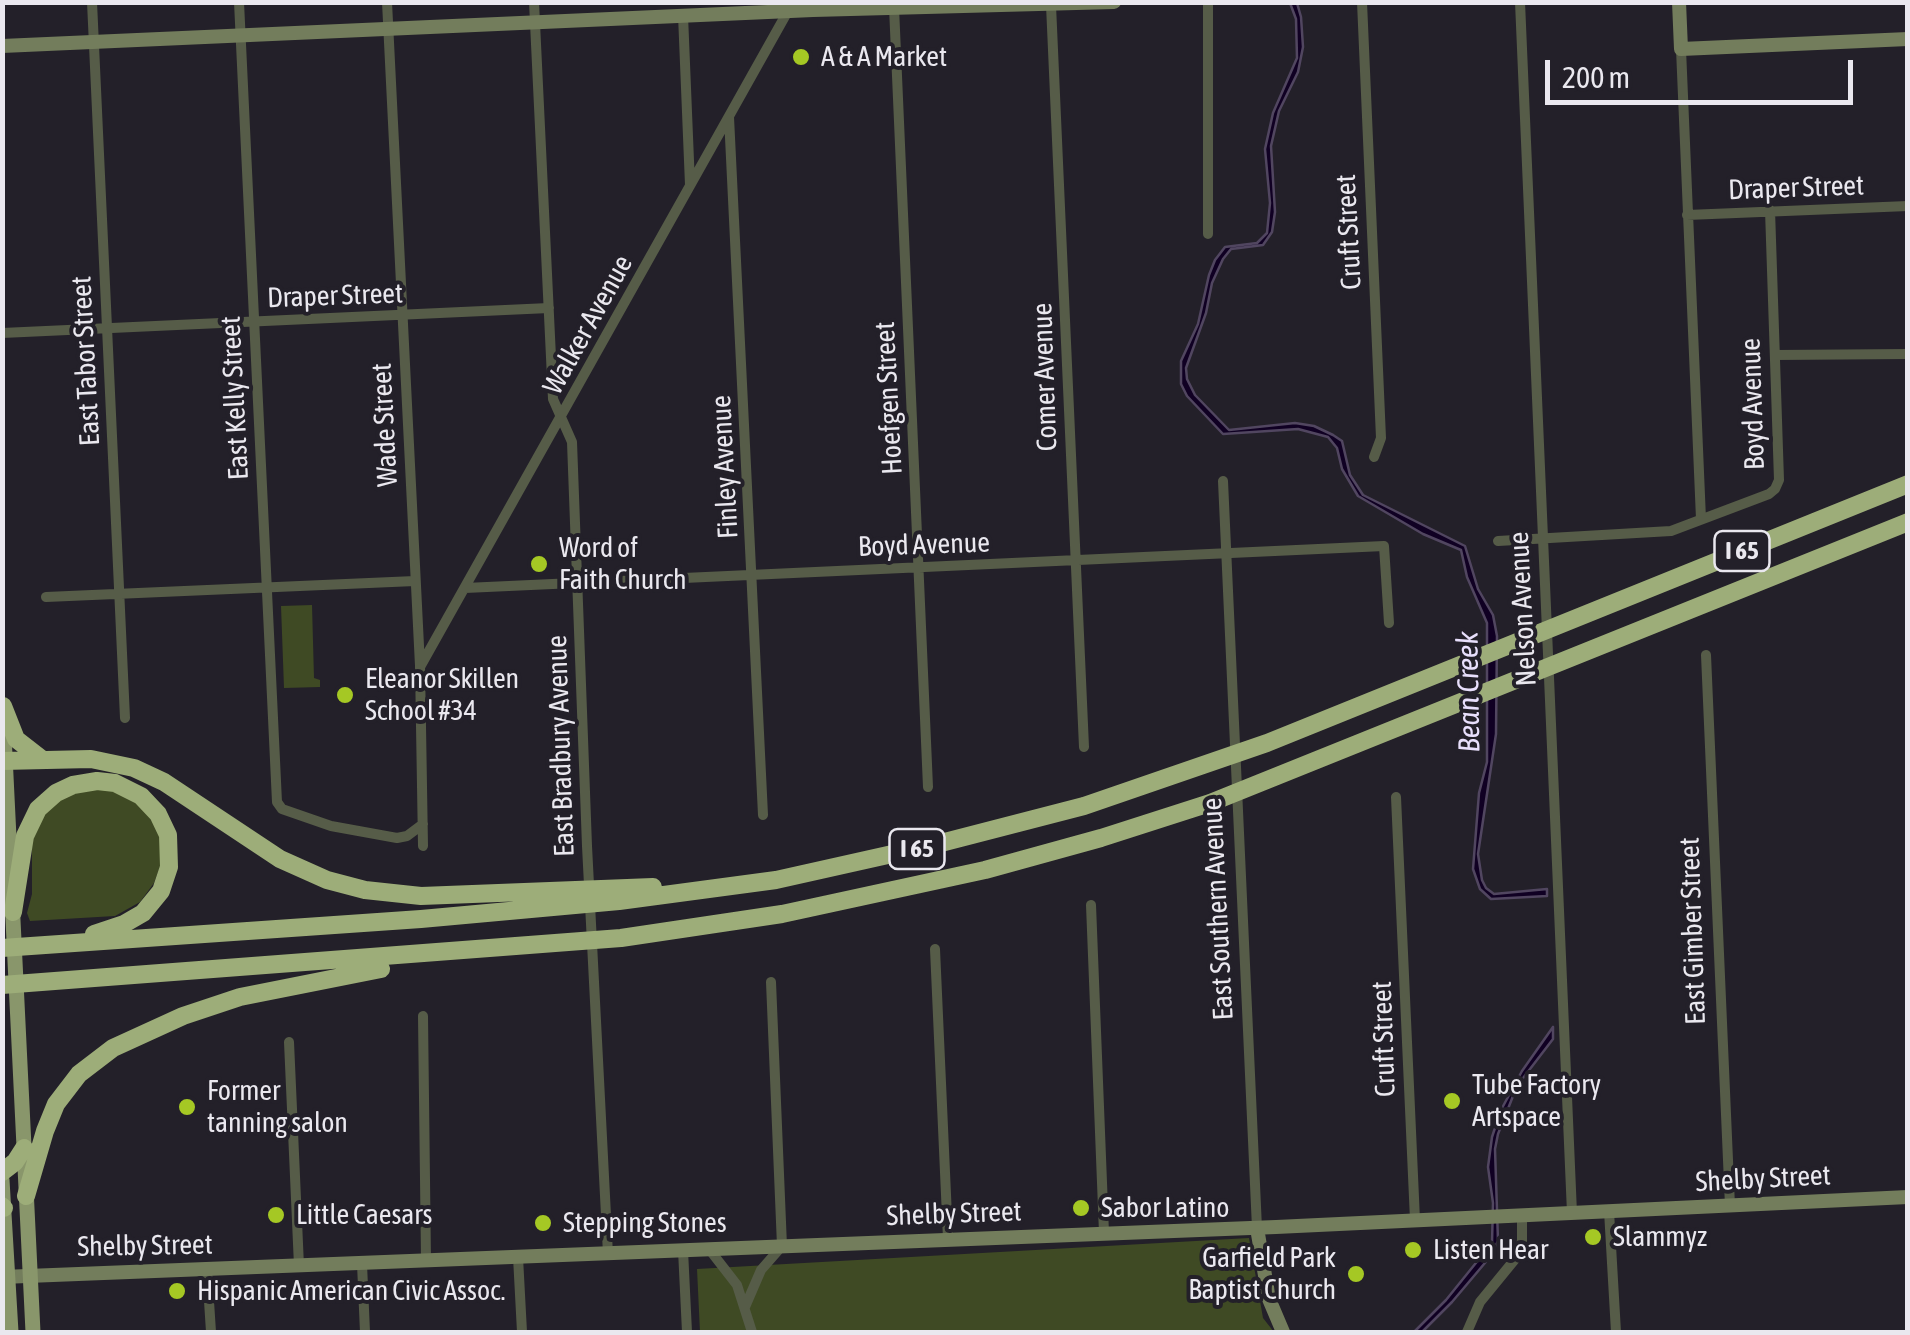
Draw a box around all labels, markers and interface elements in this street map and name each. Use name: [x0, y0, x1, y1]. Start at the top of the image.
place label: A & A Market: [821, 40, 947, 74]
scale bar: [1550, 40, 1858, 102]
marker: A & A Market: [790, 46, 812, 68]
text: 200 m: [1562, 60, 1630, 94]
street label: Draper Street: [1727, 169, 1865, 207]
street label: Cruft Street: [1329, 173, 1369, 291]
street label: Walker Avenue: [536, 250, 640, 400]
street label: East Tabor Street: [65, 275, 107, 447]
street label: Draper Street: [266, 277, 404, 315]
street label: Comer Avenue: [1026, 302, 1064, 452]
street label: East Kelly Street: [214, 315, 256, 481]
street label: Hoefgen Street: [868, 321, 910, 475]
street label: Boyd Avenue: [1734, 337, 1772, 471]
street label: Wade Street: [365, 362, 405, 488]
street label: Finley Avenue: [704, 394, 746, 540]
street label: Boyd Avenue: [857, 526, 991, 564]
place label: Word of Faith Church: [559, 531, 687, 597]
street label: Nelson Avenue: [1502, 531, 1544, 687]
road number: I 65: [1714, 531, 1770, 571]
marker: Word of Faith Church: [528, 553, 550, 575]
water label: Bean Creek: [1450, 631, 1488, 753]
street label: East Bradbury Avenue: [540, 635, 582, 857]
place label: Eleanor Skillen School #34: [365, 662, 519, 728]
marker: Eleanor Skillen School #34: [334, 684, 356, 706]
street label: East Southern Avenue: [1195, 797, 1241, 1021]
road number: I 65: [890, 829, 944, 869]
street label: East Gimber Street: [1673, 837, 1713, 1025]
street label: Cruft Street: [1365, 981, 1403, 1097]
place label: Tube Factory Artspace: [1472, 1068, 1601, 1134]
place label: Former tanning salon: [207, 1074, 348, 1140]
marker: Tube Factory Artspace: [1441, 1090, 1463, 1112]
marker: Former tanning salon: [176, 1096, 198, 1118]
street label: Shelby Street: [1695, 1159, 1831, 1199]
place label: Sabor Latino: [1101, 1191, 1229, 1225]
street label: Shelby Street: [886, 1195, 1022, 1233]
marker: Sabor Latino: [1070, 1197, 1092, 1219]
place label: Little Caesars: [296, 1198, 432, 1232]
marker: Little Caesars: [265, 1204, 287, 1226]
place label: Stepping Stones: [563, 1206, 727, 1240]
marker: Stepping Stones: [532, 1212, 554, 1234]
place label: Slammyz: [1613, 1220, 1707, 1254]
marker: Slammyz: [1582, 1226, 1604, 1248]
street label: Shelby Street: [77, 1228, 213, 1264]
place label: Listen Hear: [1433, 1233, 1548, 1267]
marker: Listen Hear: [1402, 1239, 1424, 1261]
place label: Garfield Park Baptist Church: [1188, 1241, 1336, 1307]
marker: Garfield Park Baptist Church: [1345, 1263, 1367, 1285]
place label: Hispanic American Civic Assoc.: [197, 1274, 505, 1308]
marker: Hispanic American Civic Assoc.: [166, 1280, 188, 1302]

